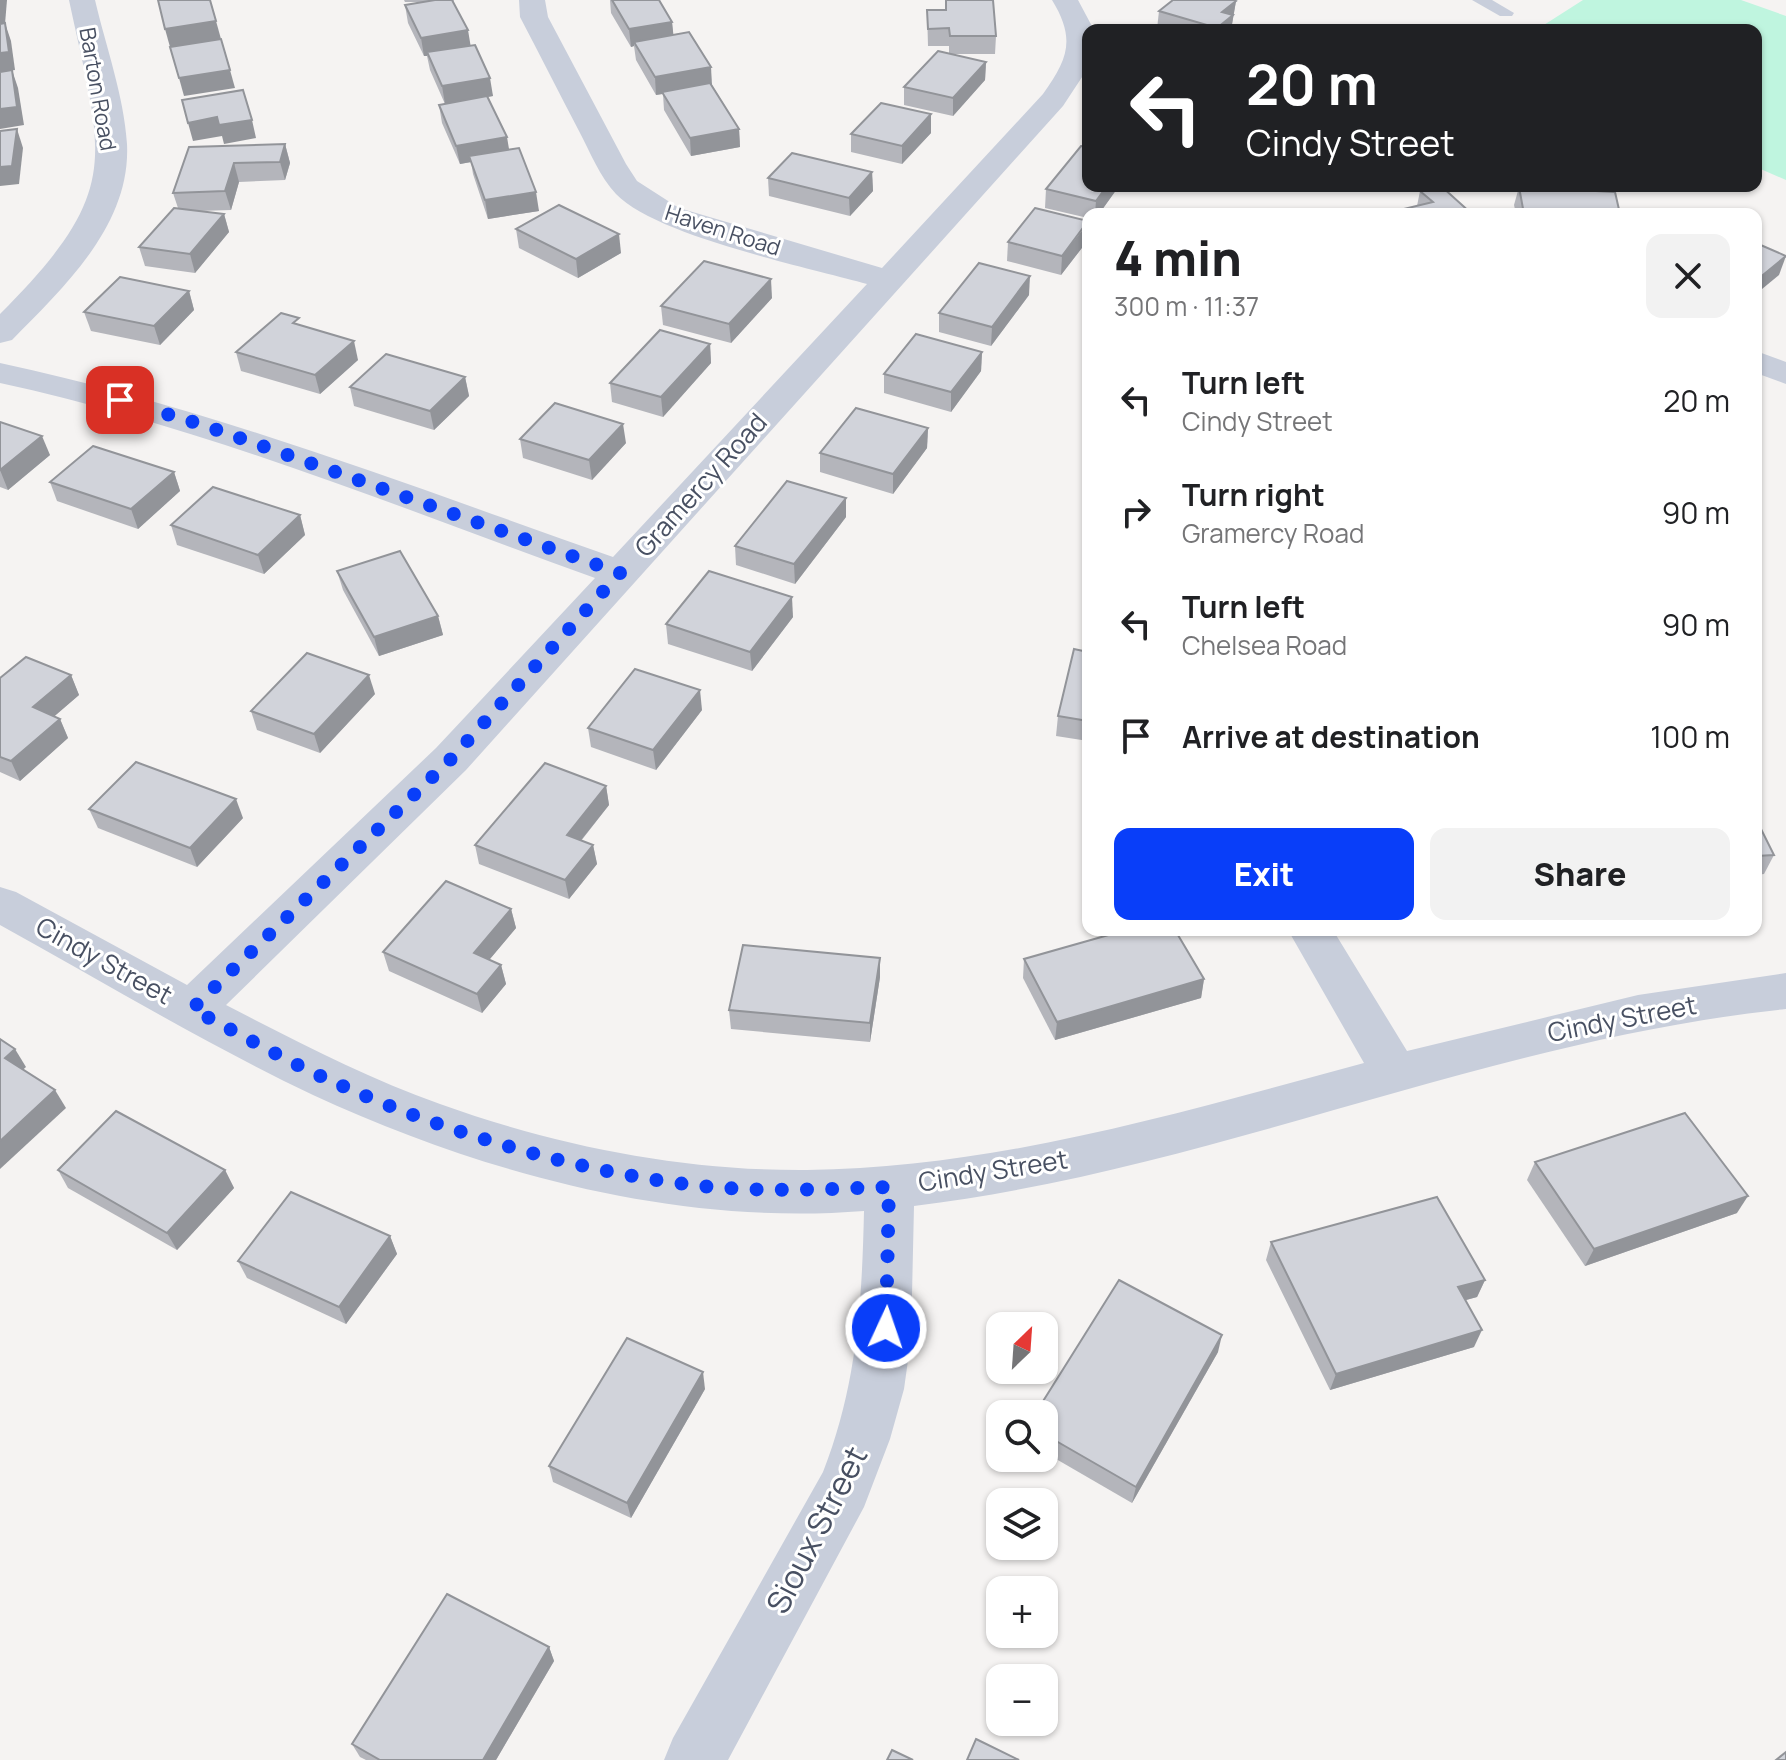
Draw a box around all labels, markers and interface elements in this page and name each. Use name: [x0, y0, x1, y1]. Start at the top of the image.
street label: Barton Road: [72, 25, 124, 153]
text: 20 m: [1246, 45, 1378, 122]
icon: left: [1114, 56, 1218, 160]
text: Cindy Street: [1246, 118, 1455, 167]
street label: Haven Road: [661, 197, 785, 263]
text: 4 min: [1114, 225, 1242, 290]
button: close: [1646, 234, 1730, 318]
text: 300 m · 11:37: [1114, 288, 1259, 324]
text: Turn left: [1182, 362, 1305, 403]
pin: [86, 366, 154, 434]
icon: arrive: [98, 378, 142, 422]
icon: left: [1114, 378, 1158, 422]
text: 20 m: [1663, 380, 1730, 421]
text: Cindy Street: [1182, 403, 1333, 439]
street label: Gramercy Road: [626, 405, 775, 564]
text: Turn right: [1182, 474, 1325, 515]
icon: right: [1114, 490, 1158, 534]
text: 90 m: [1662, 492, 1730, 533]
text: Gramercy Road: [1182, 515, 1364, 551]
text: Turn left: [1182, 586, 1305, 627]
icon: left: [1114, 602, 1158, 646]
text: 90 m: [1662, 604, 1730, 645]
text: Chelsea Road: [1182, 627, 1347, 663]
icon: arrive: [1114, 714, 1158, 758]
text: Arrive at destination: [1182, 716, 1480, 757]
text: 100 m: [1650, 716, 1730, 757]
button: Exit: [1114, 828, 1414, 920]
button: Share: [1430, 828, 1730, 920]
street label: Cindy Street: [30, 908, 179, 1012]
street label: Cindy Street: [1544, 986, 1699, 1050]
street label: Cindy Street: [916, 1140, 1070, 1200]
position arrow: [844, 1286, 928, 1370]
north arrow: [986, 1312, 1058, 1384]
map controls: [986, 1312, 1058, 1736]
button: search: [986, 1400, 1058, 1472]
street label: Sioux Street: [755, 1438, 877, 1621]
button: layers: [986, 1488, 1058, 1560]
button: +: [986, 1576, 1058, 1648]
button: −: [986, 1664, 1058, 1736]

